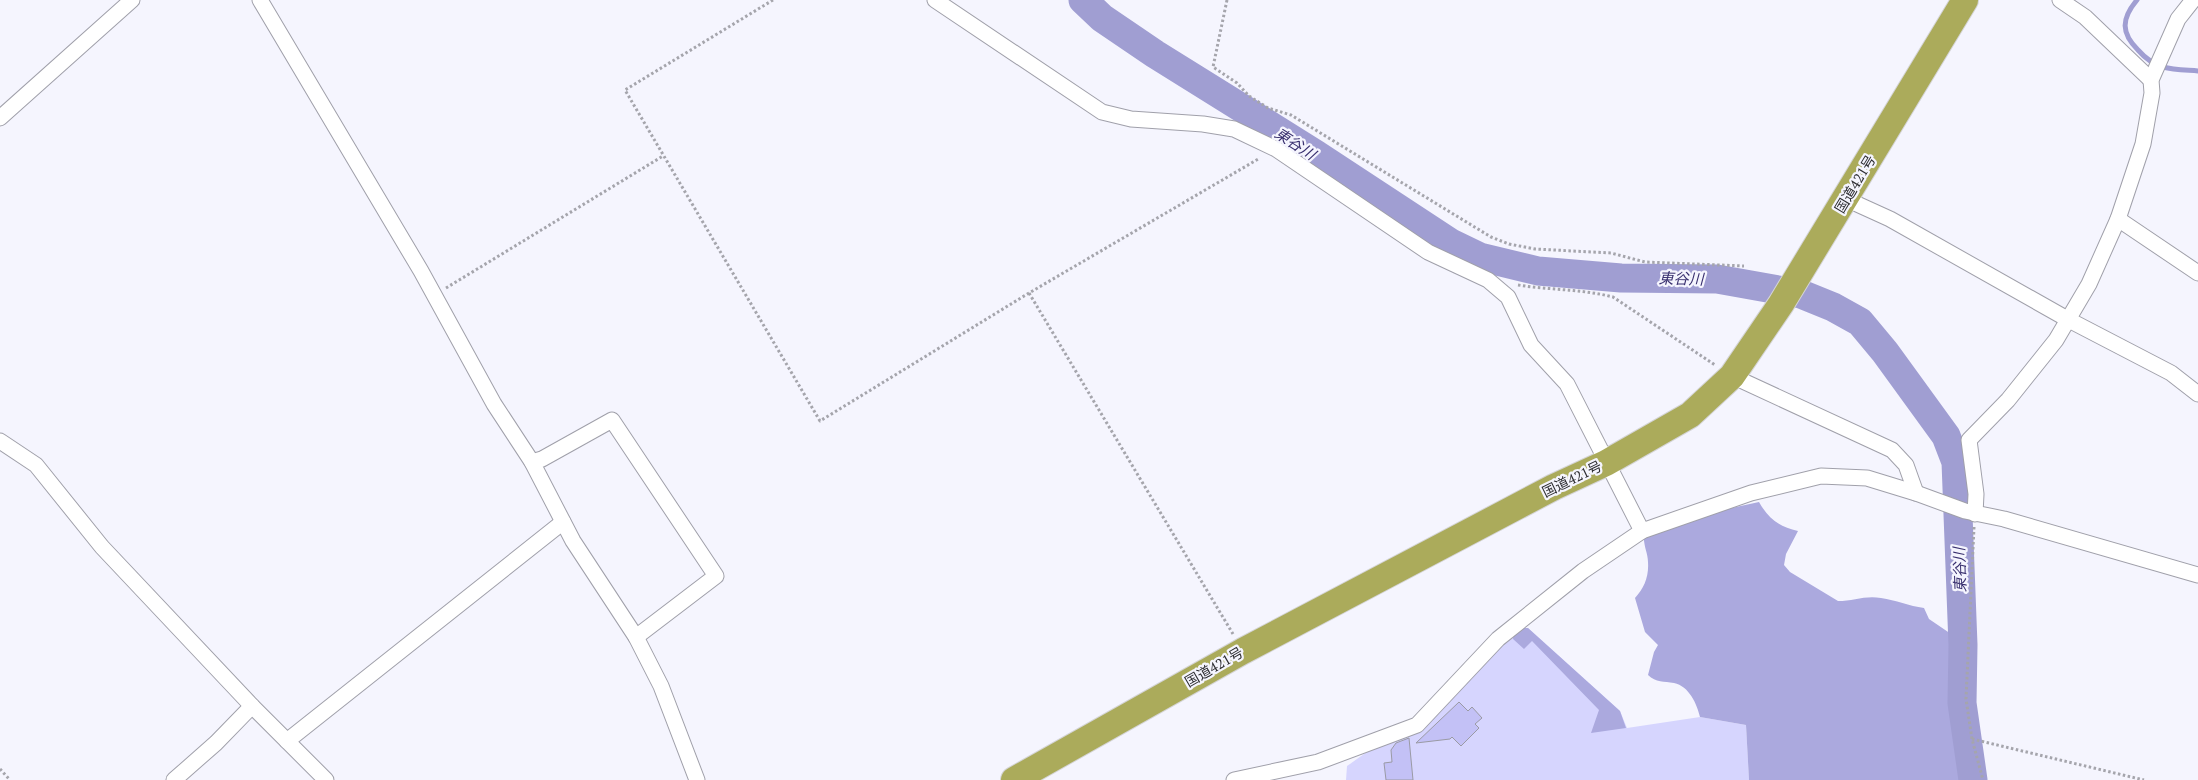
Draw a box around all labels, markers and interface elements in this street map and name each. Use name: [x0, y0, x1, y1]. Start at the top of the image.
water label: 東谷川: [1271, 123, 1322, 165]
street label: 国道421号: [1830, 151, 1879, 216]
water label: 東谷川: [1658, 268, 1706, 288]
street label: 国道421号: [1539, 456, 1605, 501]
water label: 東谷川: [1948, 545, 1970, 593]
street label: 国道421号: [1181, 642, 1246, 691]

